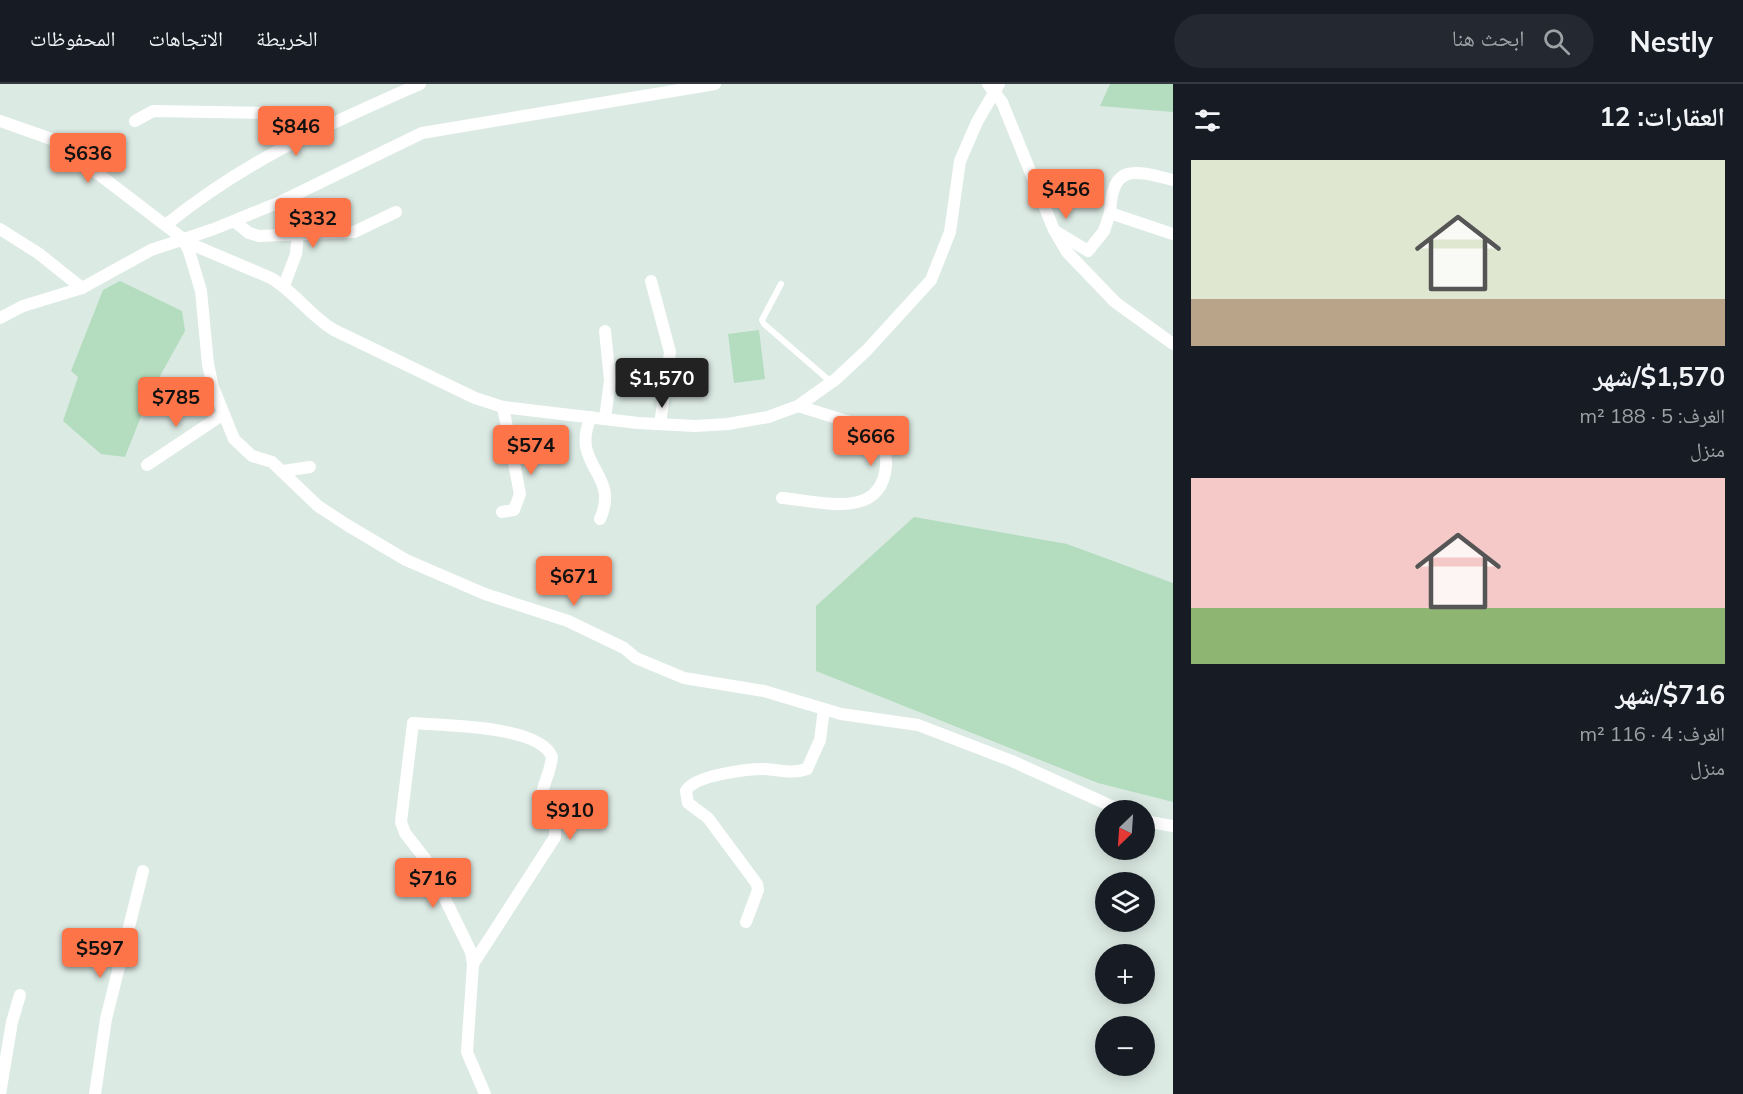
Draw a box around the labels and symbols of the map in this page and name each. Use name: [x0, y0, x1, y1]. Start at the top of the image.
pin: $846: [260, 106, 332, 157]
pin: $636: [52, 133, 124, 184]
pin: $456: [1030, 169, 1102, 220]
pin: $332: [277, 198, 349, 249]
pin: $1,570: [613, 358, 711, 409]
pin: $785: [140, 377, 212, 428]
pin: $666: [835, 416, 907, 467]
pin: $574: [495, 425, 567, 476]
pin: $671: [538, 556, 610, 607]
pin: $910: [534, 790, 606, 841]
north arrow: [1095, 800, 1155, 860]
pin: $716: [397, 858, 469, 909]
pin: $597: [64, 928, 136, 979]

